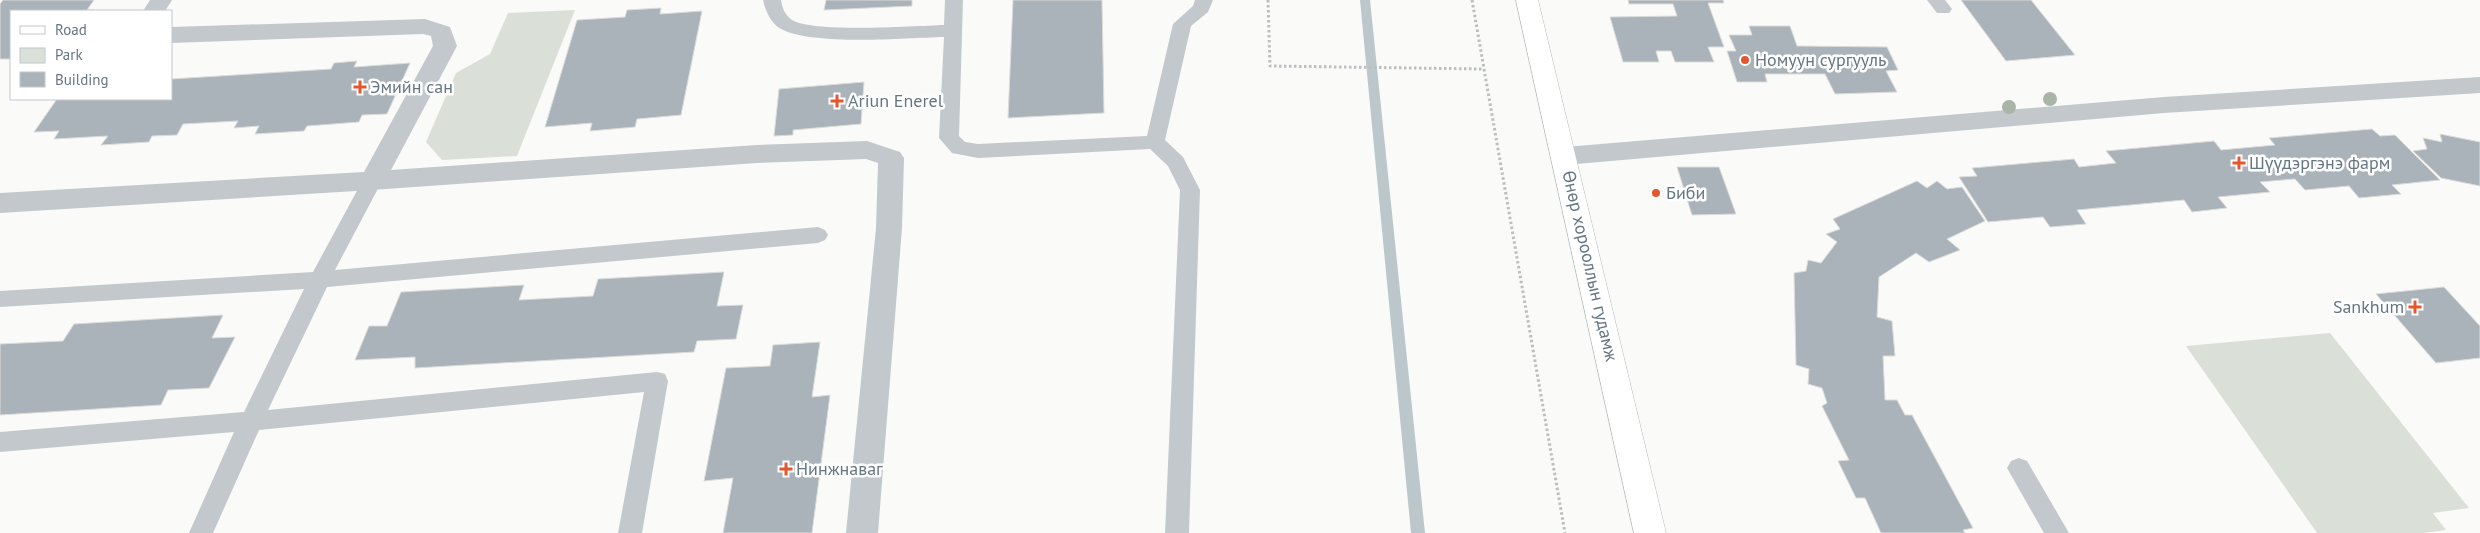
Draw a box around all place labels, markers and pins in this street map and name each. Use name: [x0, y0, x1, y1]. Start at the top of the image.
place label: Номуун сургууль: [1755, 48, 1886, 71]
marker: Номуун сургууль: [1739, 54, 1751, 66]
place label: Эмийн сан: [370, 75, 453, 98]
marker: Эмийн сан: [354, 81, 366, 93]
place label: Ariun Enerel: [848, 89, 944, 112]
marker: Ariun Enerel: [830, 94, 844, 108]
place label: Шүүдэргэнэ фарм: [2249, 151, 2390, 174]
marker: Шүүдэргэнэ фарм: [2233, 157, 2245, 169]
place label: Биби: [1666, 181, 1705, 204]
marker: Биби: [1650, 187, 1662, 199]
place label: Sankhum: [2333, 295, 2404, 318]
marker: Sankhum: [2408, 300, 2422, 314]
place label: Нинжнаваг: [796, 457, 883, 480]
marker: Нинжнаваг: [780, 463, 792, 475]

